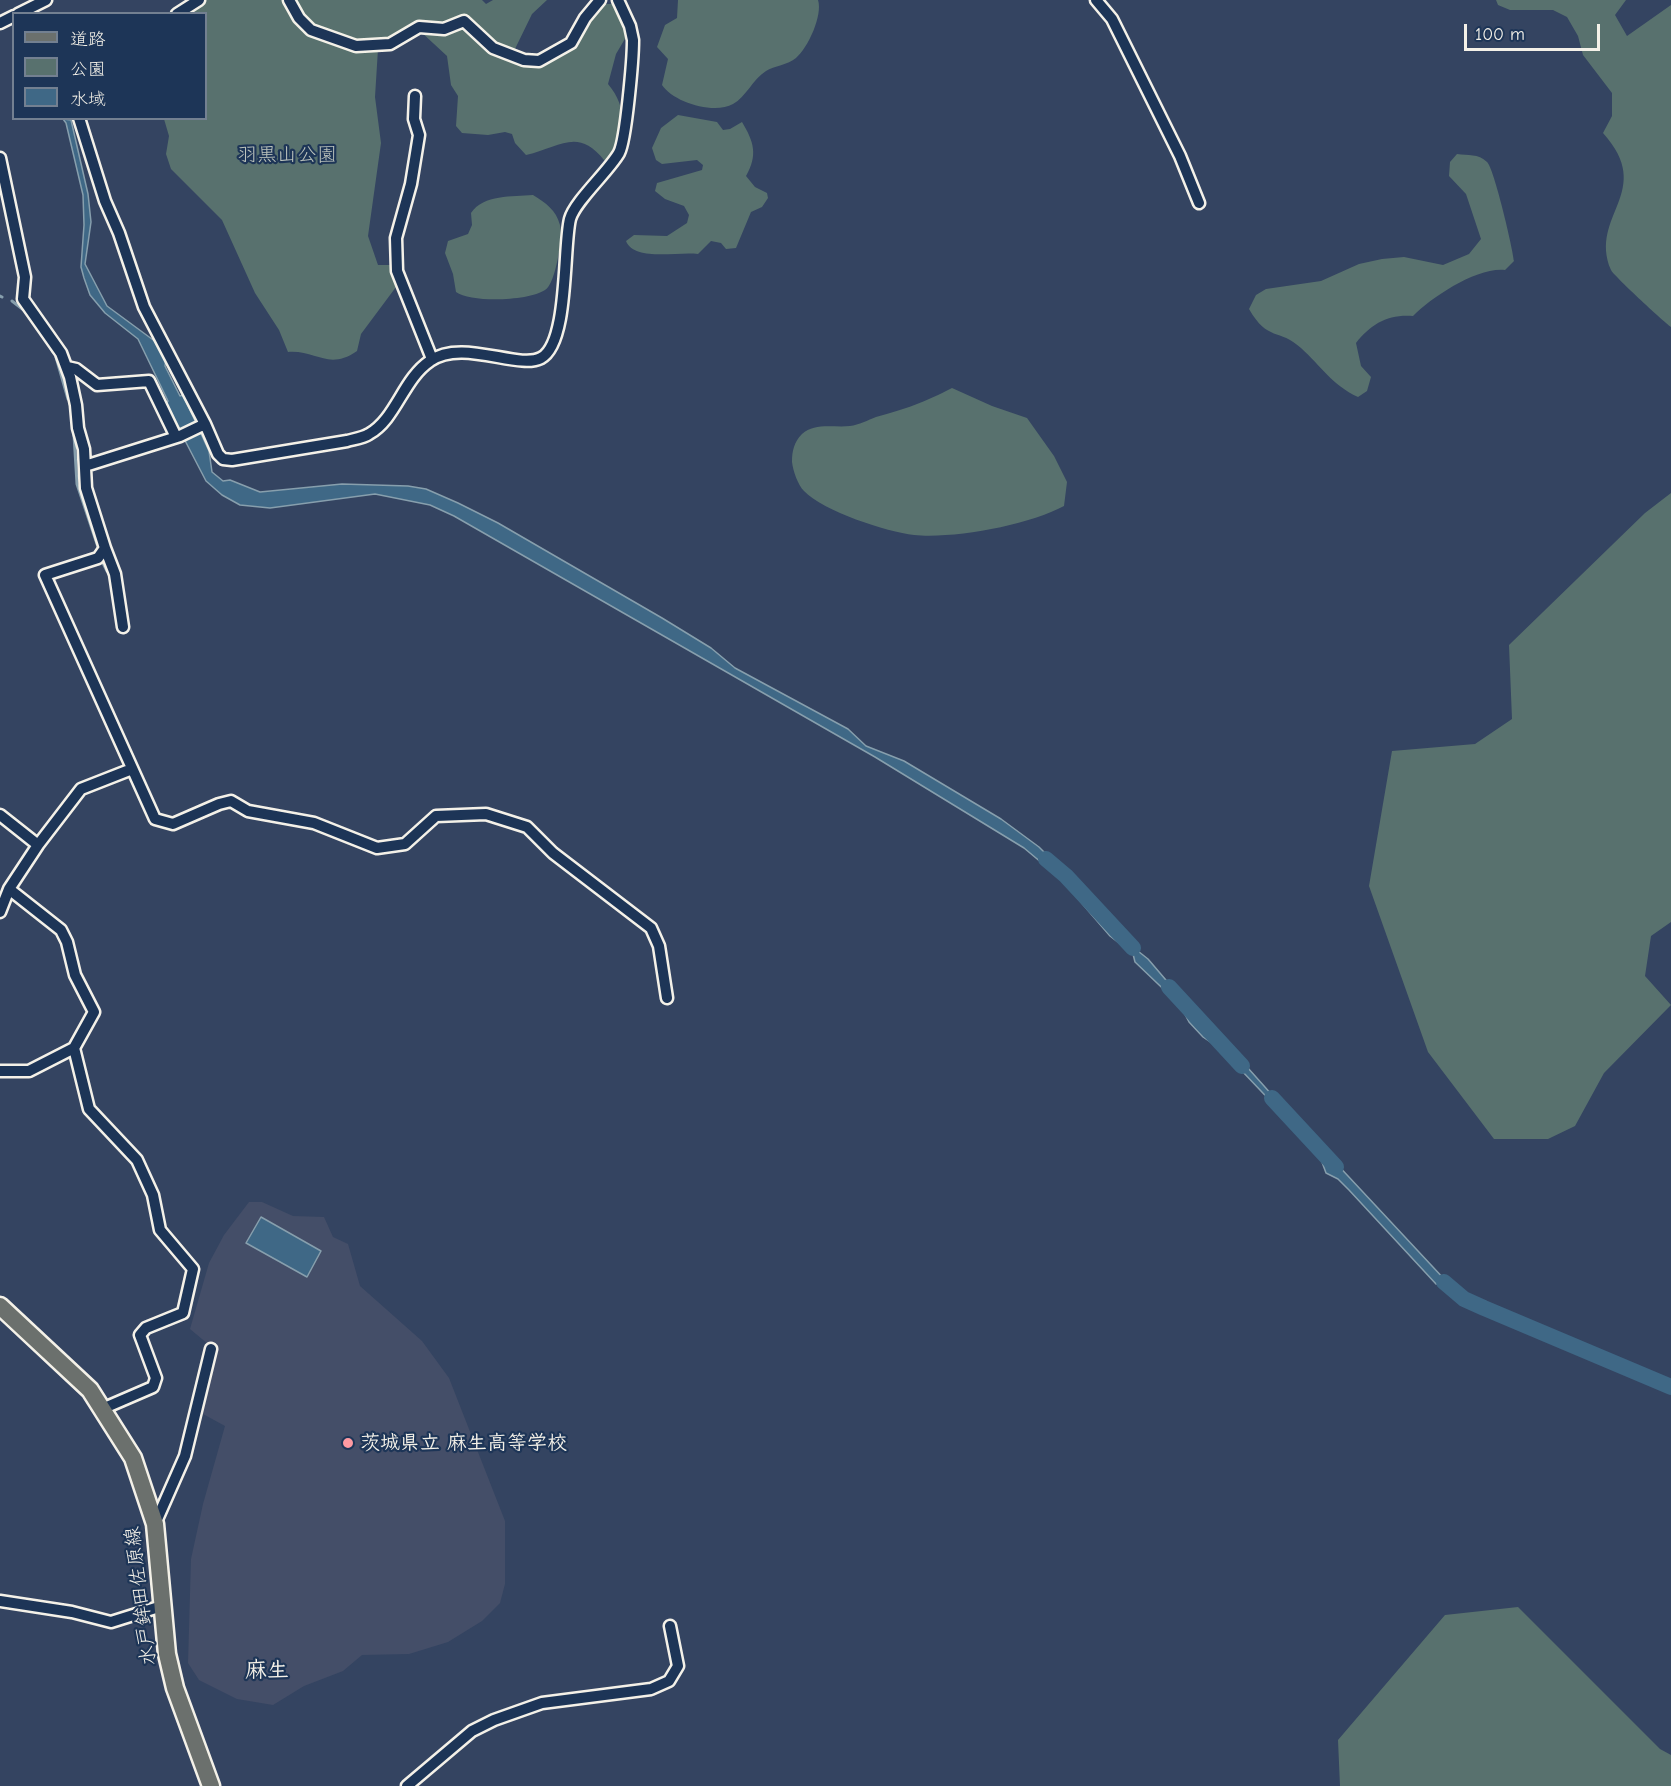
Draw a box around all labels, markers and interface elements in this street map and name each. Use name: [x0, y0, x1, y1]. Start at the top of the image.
legend: [12, 12, 207, 120]
scale bar: [1467, 12, 1604, 50]
text: 100 m: [1475, 24, 1525, 45]
text: 道路: [70, 29, 106, 50]
text: 公園: [70, 59, 106, 80]
text: 水域: [70, 89, 106, 110]
park label: 羽黒山公園: [237, 143, 337, 167]
place label: 茨城県立 麻生高等学校: [360, 1431, 567, 1455]
marker: 茨城県立 麻生高等学校: [341, 1436, 355, 1450]
street label: 水戸鉾田佐原線: [121, 1525, 161, 1667]
district label: 麻生: [245, 1658, 289, 1684]

